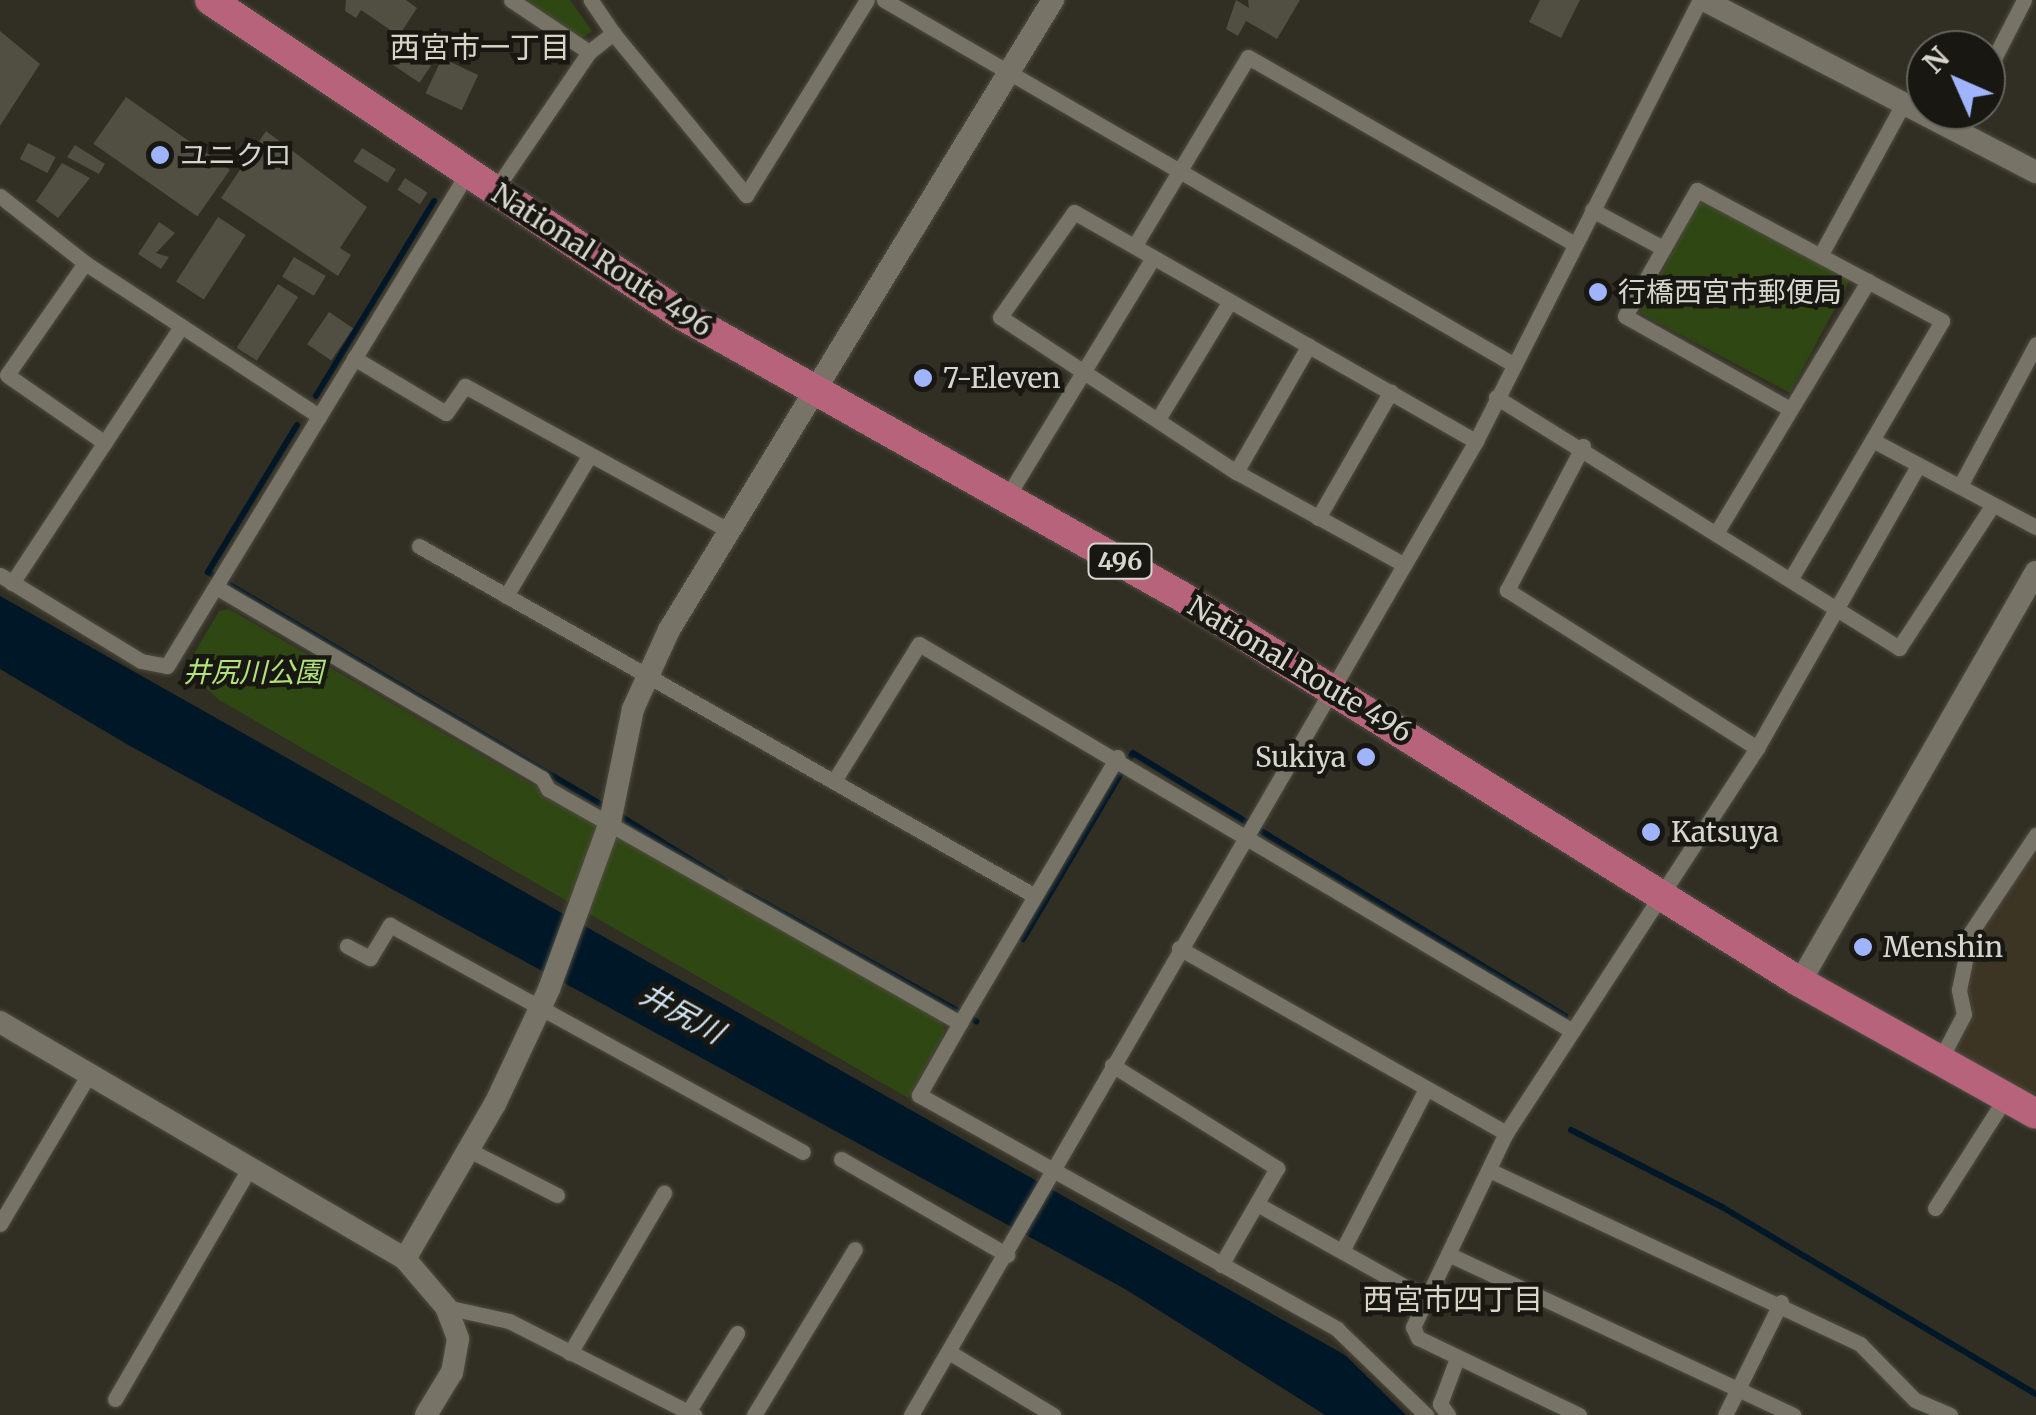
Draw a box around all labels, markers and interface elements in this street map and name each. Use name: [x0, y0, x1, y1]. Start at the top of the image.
district label: 西宮市一丁目: [390, 29, 570, 65]
north arrow: [1906, 30, 2006, 130]
text: N: [1916, 40, 1957, 81]
place label: ユニクロ: [180, 138, 292, 172]
marker: ユニクロ: [149, 144, 171, 166]
street label: National Route 496: [486, 176, 718, 344]
place label: 行橋西宮市郵便局: [1618, 275, 1842, 309]
marker: 行橋西宮市郵便局: [1587, 281, 1609, 303]
place label: 7-Eleven: [943, 361, 1061, 395]
marker: 7-Eleven: [912, 367, 934, 389]
road number: 496: [1085, 541, 1155, 581]
street label: National Route 496: [1182, 589, 1418, 749]
park label: 井尻川公園: [183, 655, 323, 689]
place label: Sukiya: [1255, 740, 1346, 774]
marker: Sukiya: [1355, 746, 1377, 768]
place label: Katsuya: [1671, 815, 1779, 849]
marker: Katsuya: [1640, 821, 1662, 843]
place label: Menshin: [1883, 930, 2003, 964]
marker: Menshin: [1852, 936, 1874, 958]
water label: 井尻川: [634, 975, 730, 1051]
district label: 西宮市四丁目: [1363, 1281, 1543, 1317]

